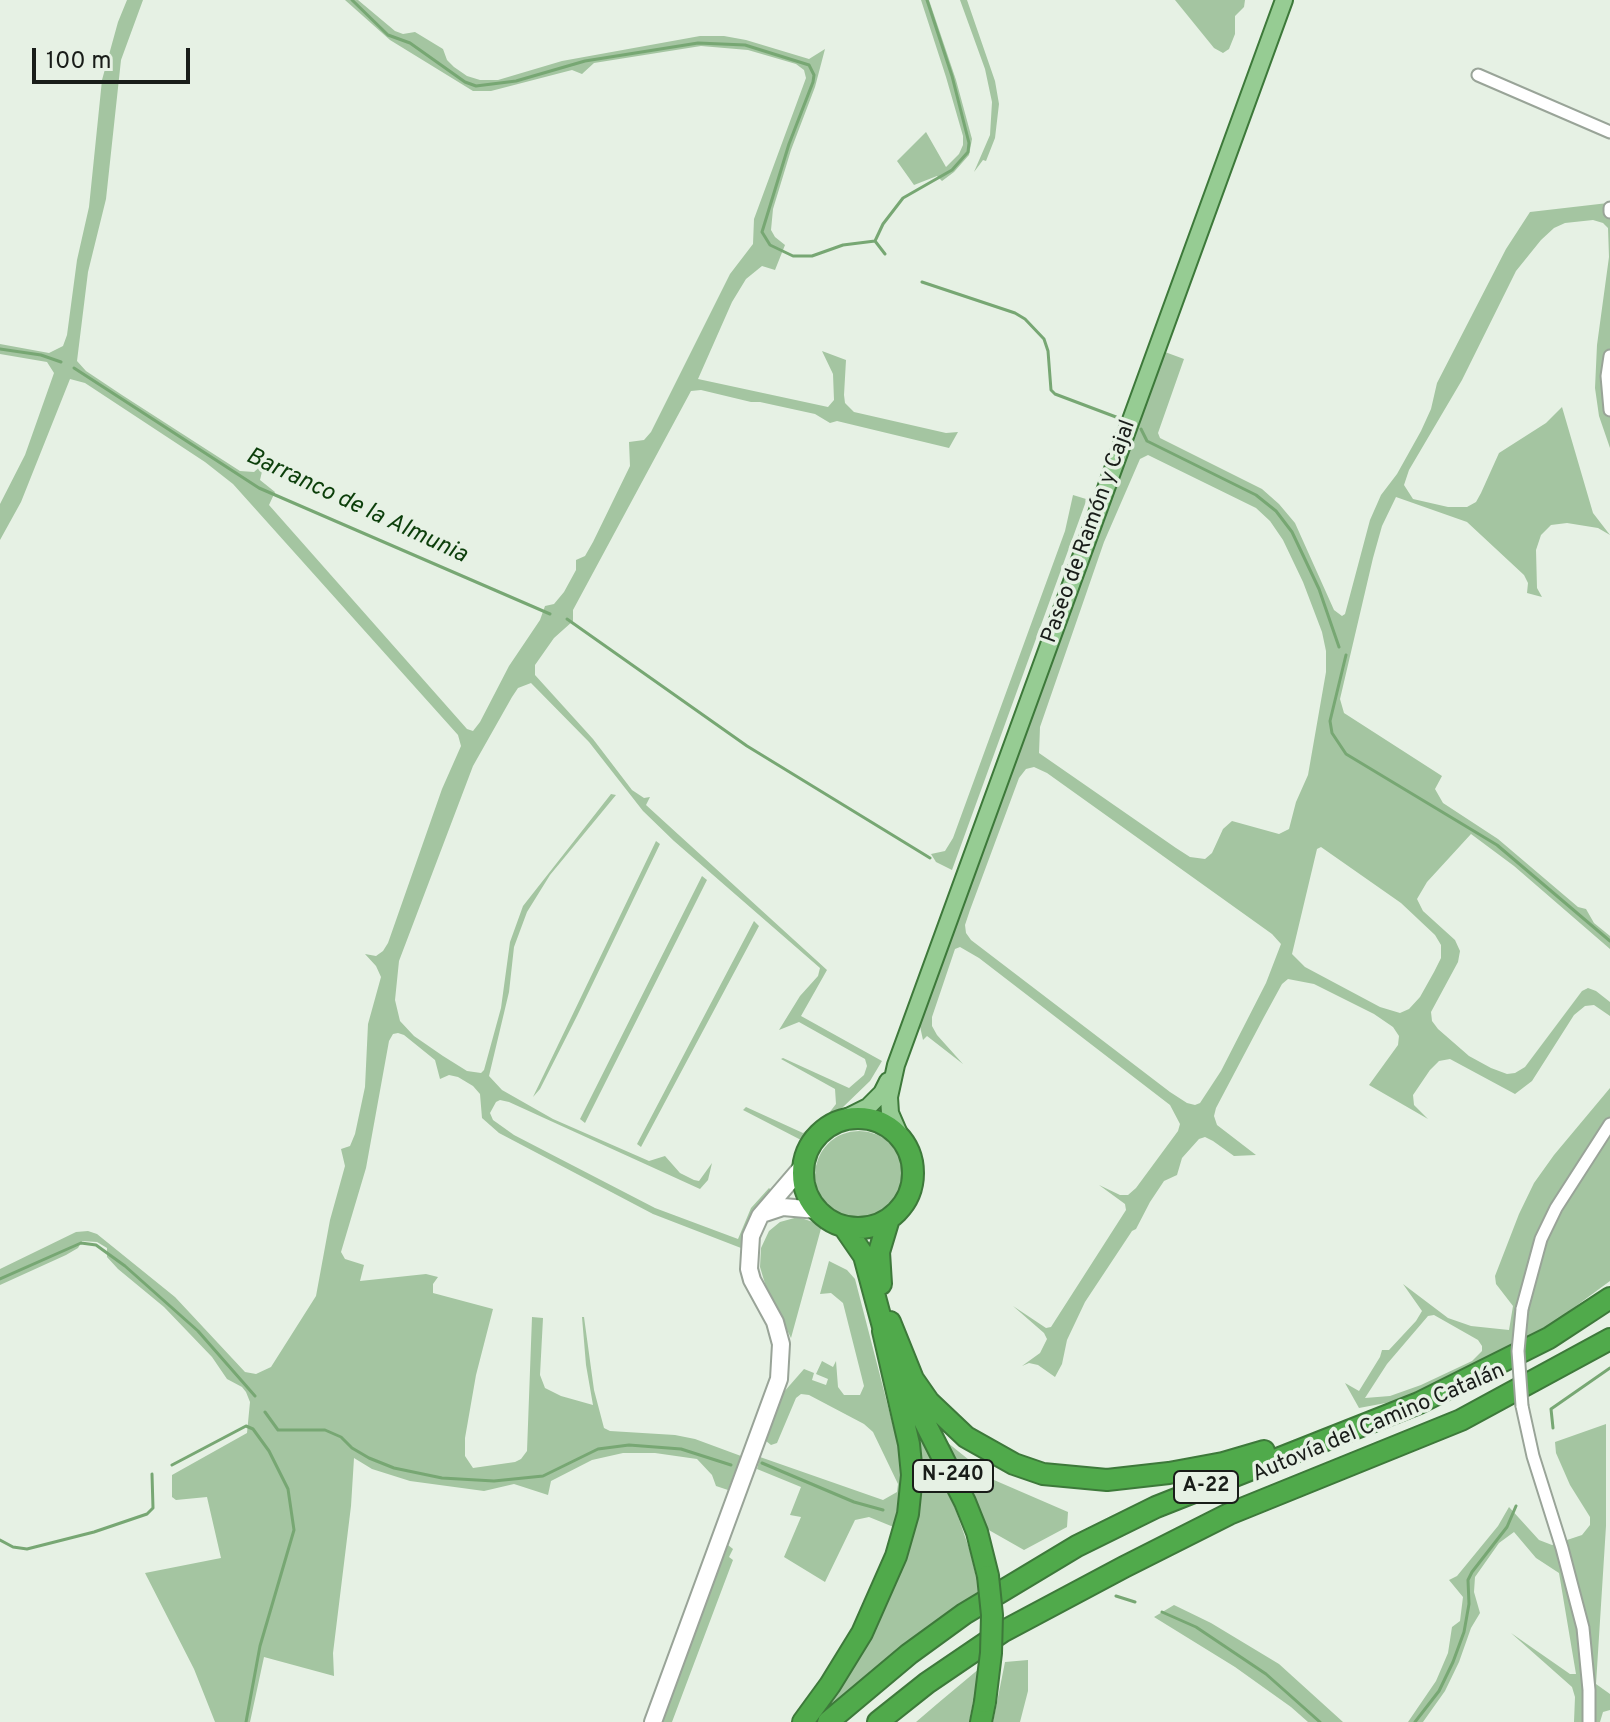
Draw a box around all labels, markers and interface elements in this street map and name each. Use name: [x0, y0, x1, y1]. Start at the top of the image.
scale bar: [36, 32, 194, 82]
text: 100 m: [46, 47, 112, 77]
street label: Paseo de Ramón y Cajal: [1037, 417, 1143, 647]
water label: Barranco de la Almunia: [241, 443, 471, 571]
street label: Autovía del Camino Catalán: [1249, 1359, 1509, 1489]
road number: N-240: [913, 1460, 993, 1492]
road number: A-22: [1174, 1471, 1238, 1503]

